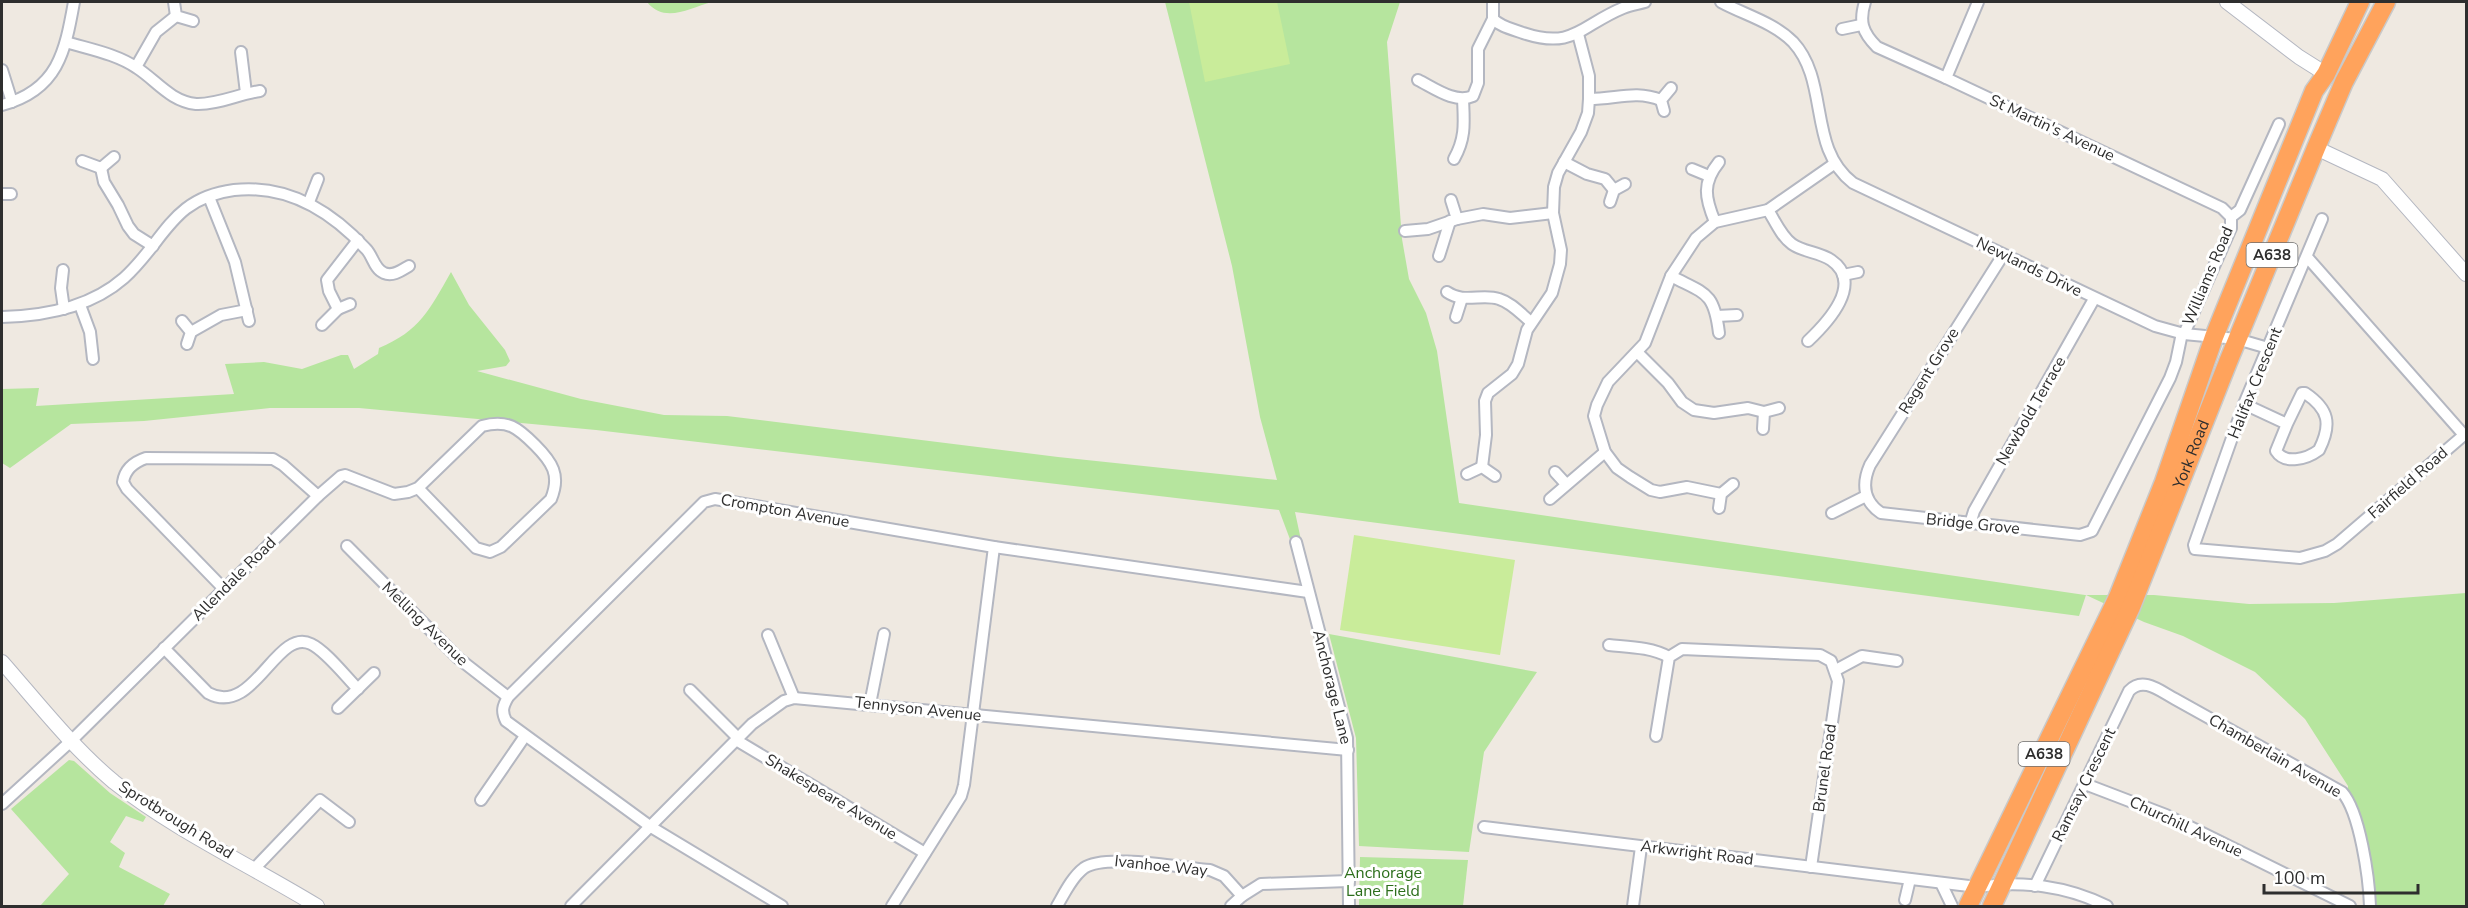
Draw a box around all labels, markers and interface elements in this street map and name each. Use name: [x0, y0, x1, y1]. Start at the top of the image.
street label: St Martin's Avenue: [1986, 89, 2118, 167]
street label: Williams Road: [2177, 223, 2239, 329]
street label: Newlands Drive: [1972, 232, 2086, 302]
road number: A638: [2246, 243, 2298, 267]
street label: Regent Grove: [1894, 323, 1964, 419]
street label: Halifax Crescent: [2223, 324, 2288, 442]
street label: Newbold Terrace: [1991, 352, 2071, 470]
street label: York Road: [2168, 417, 2215, 493]
street label: Fairfield Road: [2363, 442, 2453, 524]
street label: Crompton Avenue: [719, 489, 851, 533]
street label: Bridge Grove: [1925, 508, 2021, 540]
street label: Allendale Road: [187, 532, 281, 626]
street label: Melling Avenue: [377, 577, 473, 671]
street label: Anchorage Lane: [1307, 628, 1357, 746]
street label: Tennyson Avenue: [854, 691, 982, 727]
street label: Chamberlain Avenue: [2204, 709, 2346, 803]
street label: Brunel Road: [1808, 722, 1842, 814]
street label: Ramsay Crescent: [2047, 724, 2121, 846]
road number: A638: [2018, 742, 2070, 766]
street label: Shakespeare Avenue: [761, 749, 901, 845]
street label: Sprotbrough Road: [114, 776, 238, 864]
street label: Churchill Avenue: [2126, 791, 2246, 863]
street label: Arkwright Road: [1639, 835, 1755, 871]
street label: Ivanhoe Way: [1113, 850, 1209, 882]
scale bar: [2264, 857, 2418, 895]
park label: Anchorage Lane Field: [1344, 862, 1422, 902]
text: 100 m: [2273, 866, 2325, 890]

